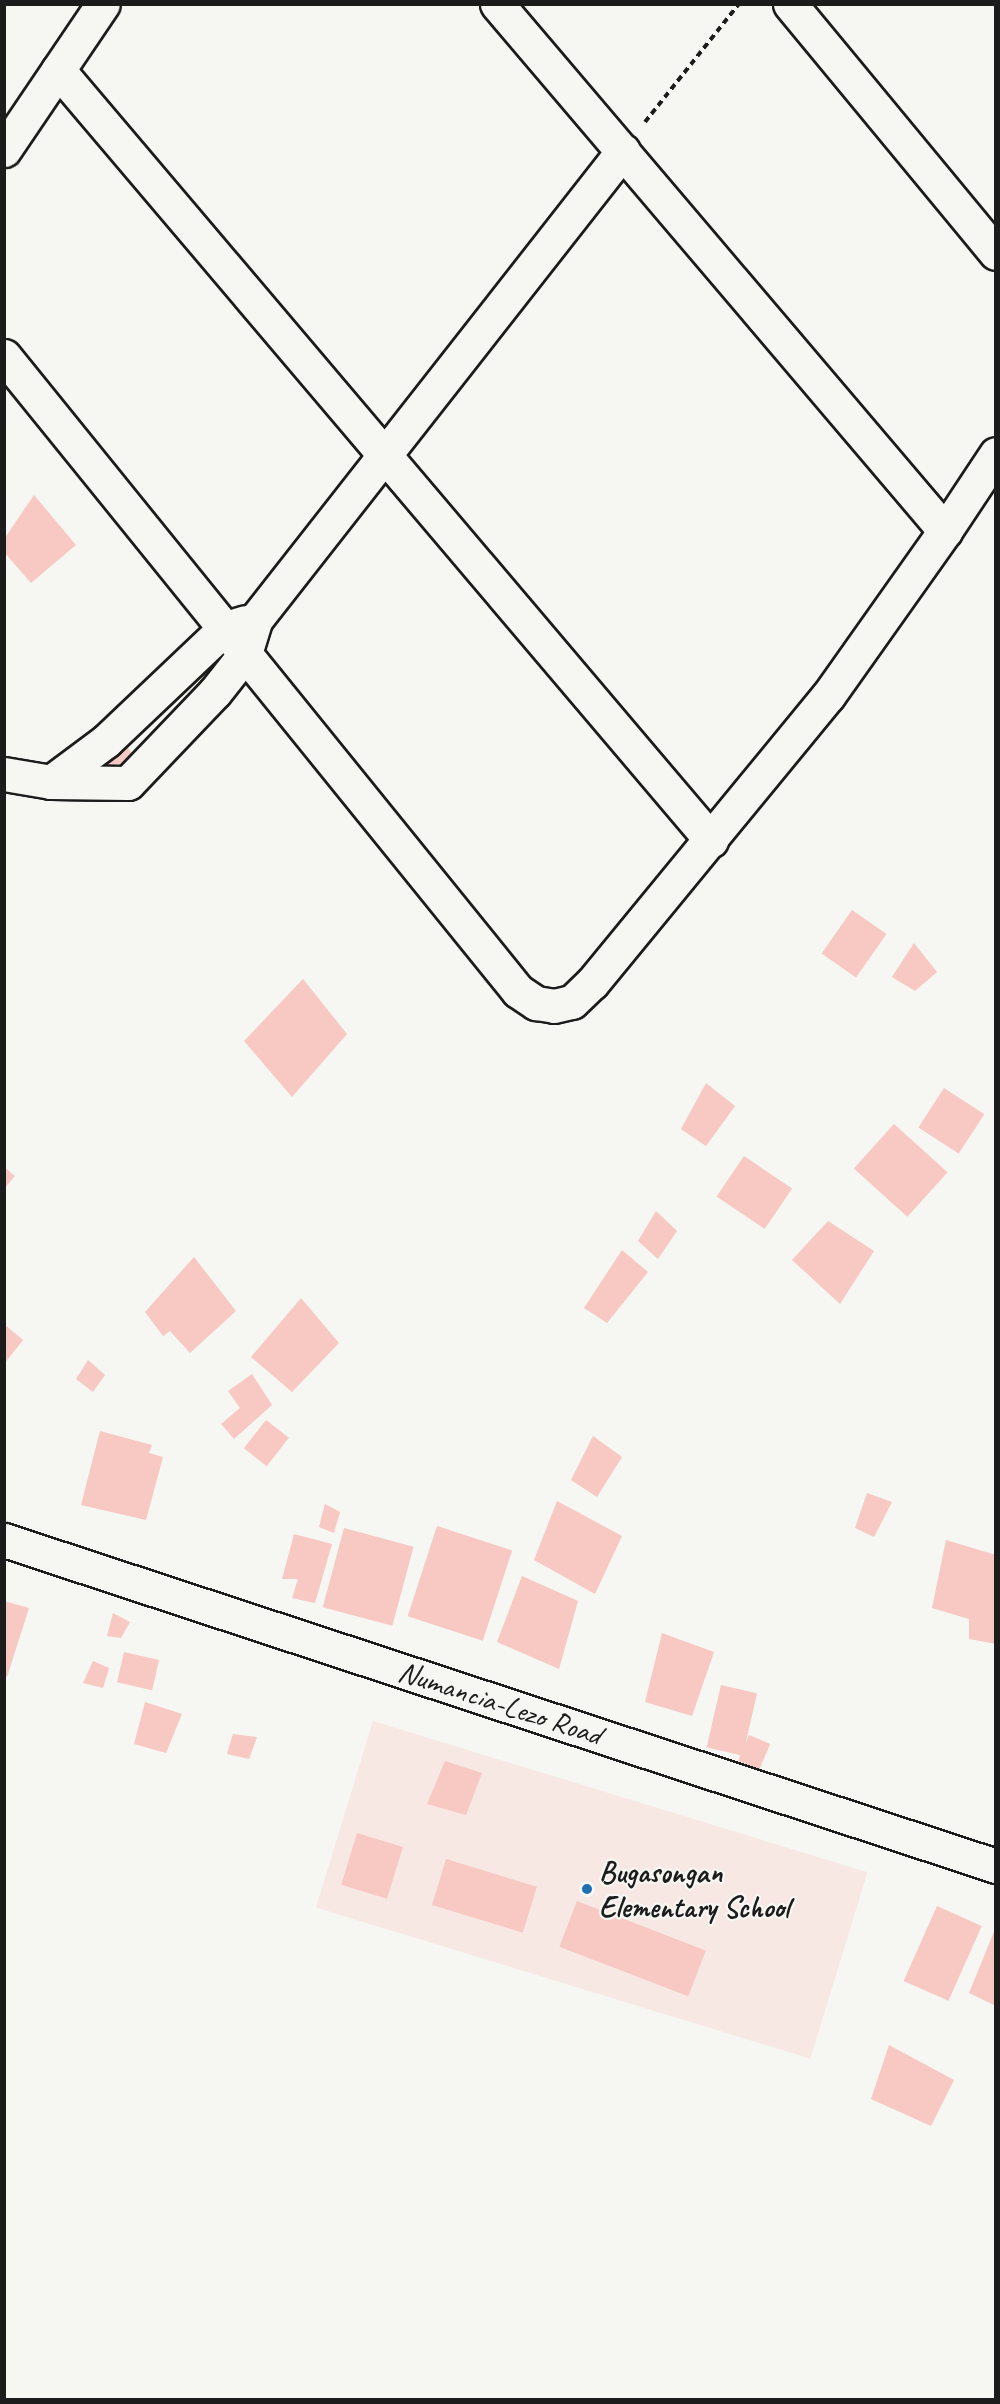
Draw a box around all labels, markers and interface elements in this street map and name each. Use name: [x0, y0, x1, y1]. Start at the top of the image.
street label: Numancia-Lezo Road: [394, 1653, 606, 1753]
place label: Bugasongan Elementary School: [599, 1854, 789, 1924]
marker: Bugasongan Elementary School: [580, 1882, 594, 1896]

